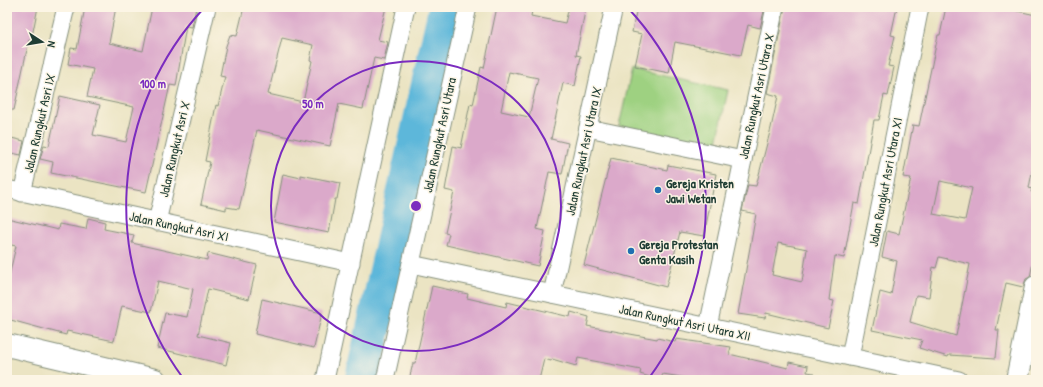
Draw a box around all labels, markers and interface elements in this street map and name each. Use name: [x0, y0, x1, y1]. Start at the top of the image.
north arrow: [22, 22, 62, 62]
street label: Jalan Rungkut Asri Utara X: [734, 31, 778, 160]
text: N: [44, 40, 59, 49]
street label: Jalan Rungkut Asri IX: [19, 71, 59, 174]
text: 100 m: [140, 75, 166, 92]
street label: Jalan Rungkut Asri Utara: [418, 76, 460, 194]
street label: Jalan Rungkut Asri Utara IX: [561, 85, 605, 217]
text: 50 m: [302, 95, 324, 112]
street label: Jalan Rungkut Asri X: [154, 99, 194, 199]
street label: Jalan Rungkut Asri Utara XI: [864, 116, 906, 248]
place label: Gereja Kristen Jawi Wetan: [666, 174, 734, 207]
marker: Gereja Kristen Jawi Wetan: [653, 185, 663, 195]
centre of rings: [409, 199, 423, 213]
street label: Jalan Rungkut Asri XI: [128, 207, 230, 245]
place label: Gereja Protestan Genta Kasih: [639, 235, 718, 268]
marker: Gereja Protestan Genta Kasih: [626, 246, 636, 256]
street label: Jalan Rungkut Asri Utara XII: [618, 299, 752, 345]

